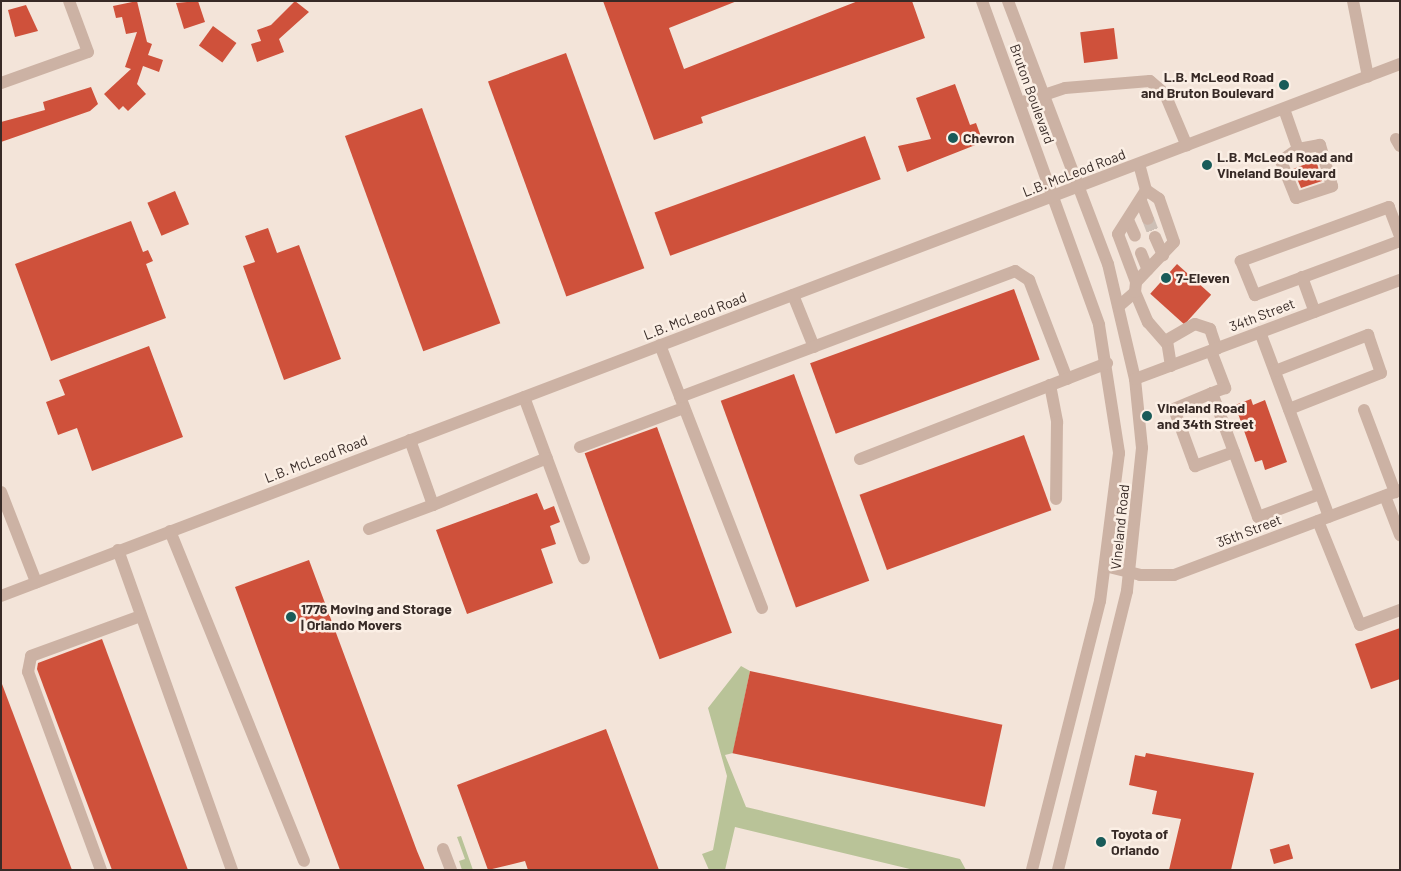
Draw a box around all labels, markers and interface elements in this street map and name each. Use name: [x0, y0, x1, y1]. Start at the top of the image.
street label: Bruton Boulevard: [1006, 42, 1058, 146]
place label: L.B. McLeod Road and Bruton Boulevard: [1141, 69, 1274, 102]
marker: L.B. McLeod Road and Bruton Boulevard: [1278, 79, 1290, 91]
place label: Chevron: [963, 130, 1014, 146]
marker: Chevron: [947, 132, 959, 144]
street label: L.B. McLeod Road: [1020, 146, 1128, 200]
place label: L.B. McLeod Road and Vineland Boulevard: [1217, 149, 1353, 182]
marker: L.B. McLeod Road and Vineland Boulevard: [1201, 159, 1213, 171]
place label: 7-Eleven: [1176, 270, 1230, 286]
marker: 7-Eleven: [1160, 272, 1172, 284]
street label: L.B. McLeod Road: [641, 289, 749, 343]
street label: 34th Street: [1227, 295, 1297, 335]
place label: Vineland Road and 34th Street: [1157, 400, 1254, 432]
marker: Vineland Road and 34th Street: [1141, 410, 1153, 422]
street label: L.B. McLeod Road: [262, 432, 370, 486]
street label: Vineland Road: [1107, 483, 1133, 571]
street label: 35th Street: [1214, 511, 1284, 551]
place label: 1776 Moving and Storage | Orlando Movers: [301, 601, 452, 634]
marker: 1776 Moving and Storage | Orlando Movers: [285, 611, 297, 623]
place label: Toyota of Orlando: [1111, 826, 1168, 859]
marker: Toyota of Orlando: [1095, 836, 1107, 848]

